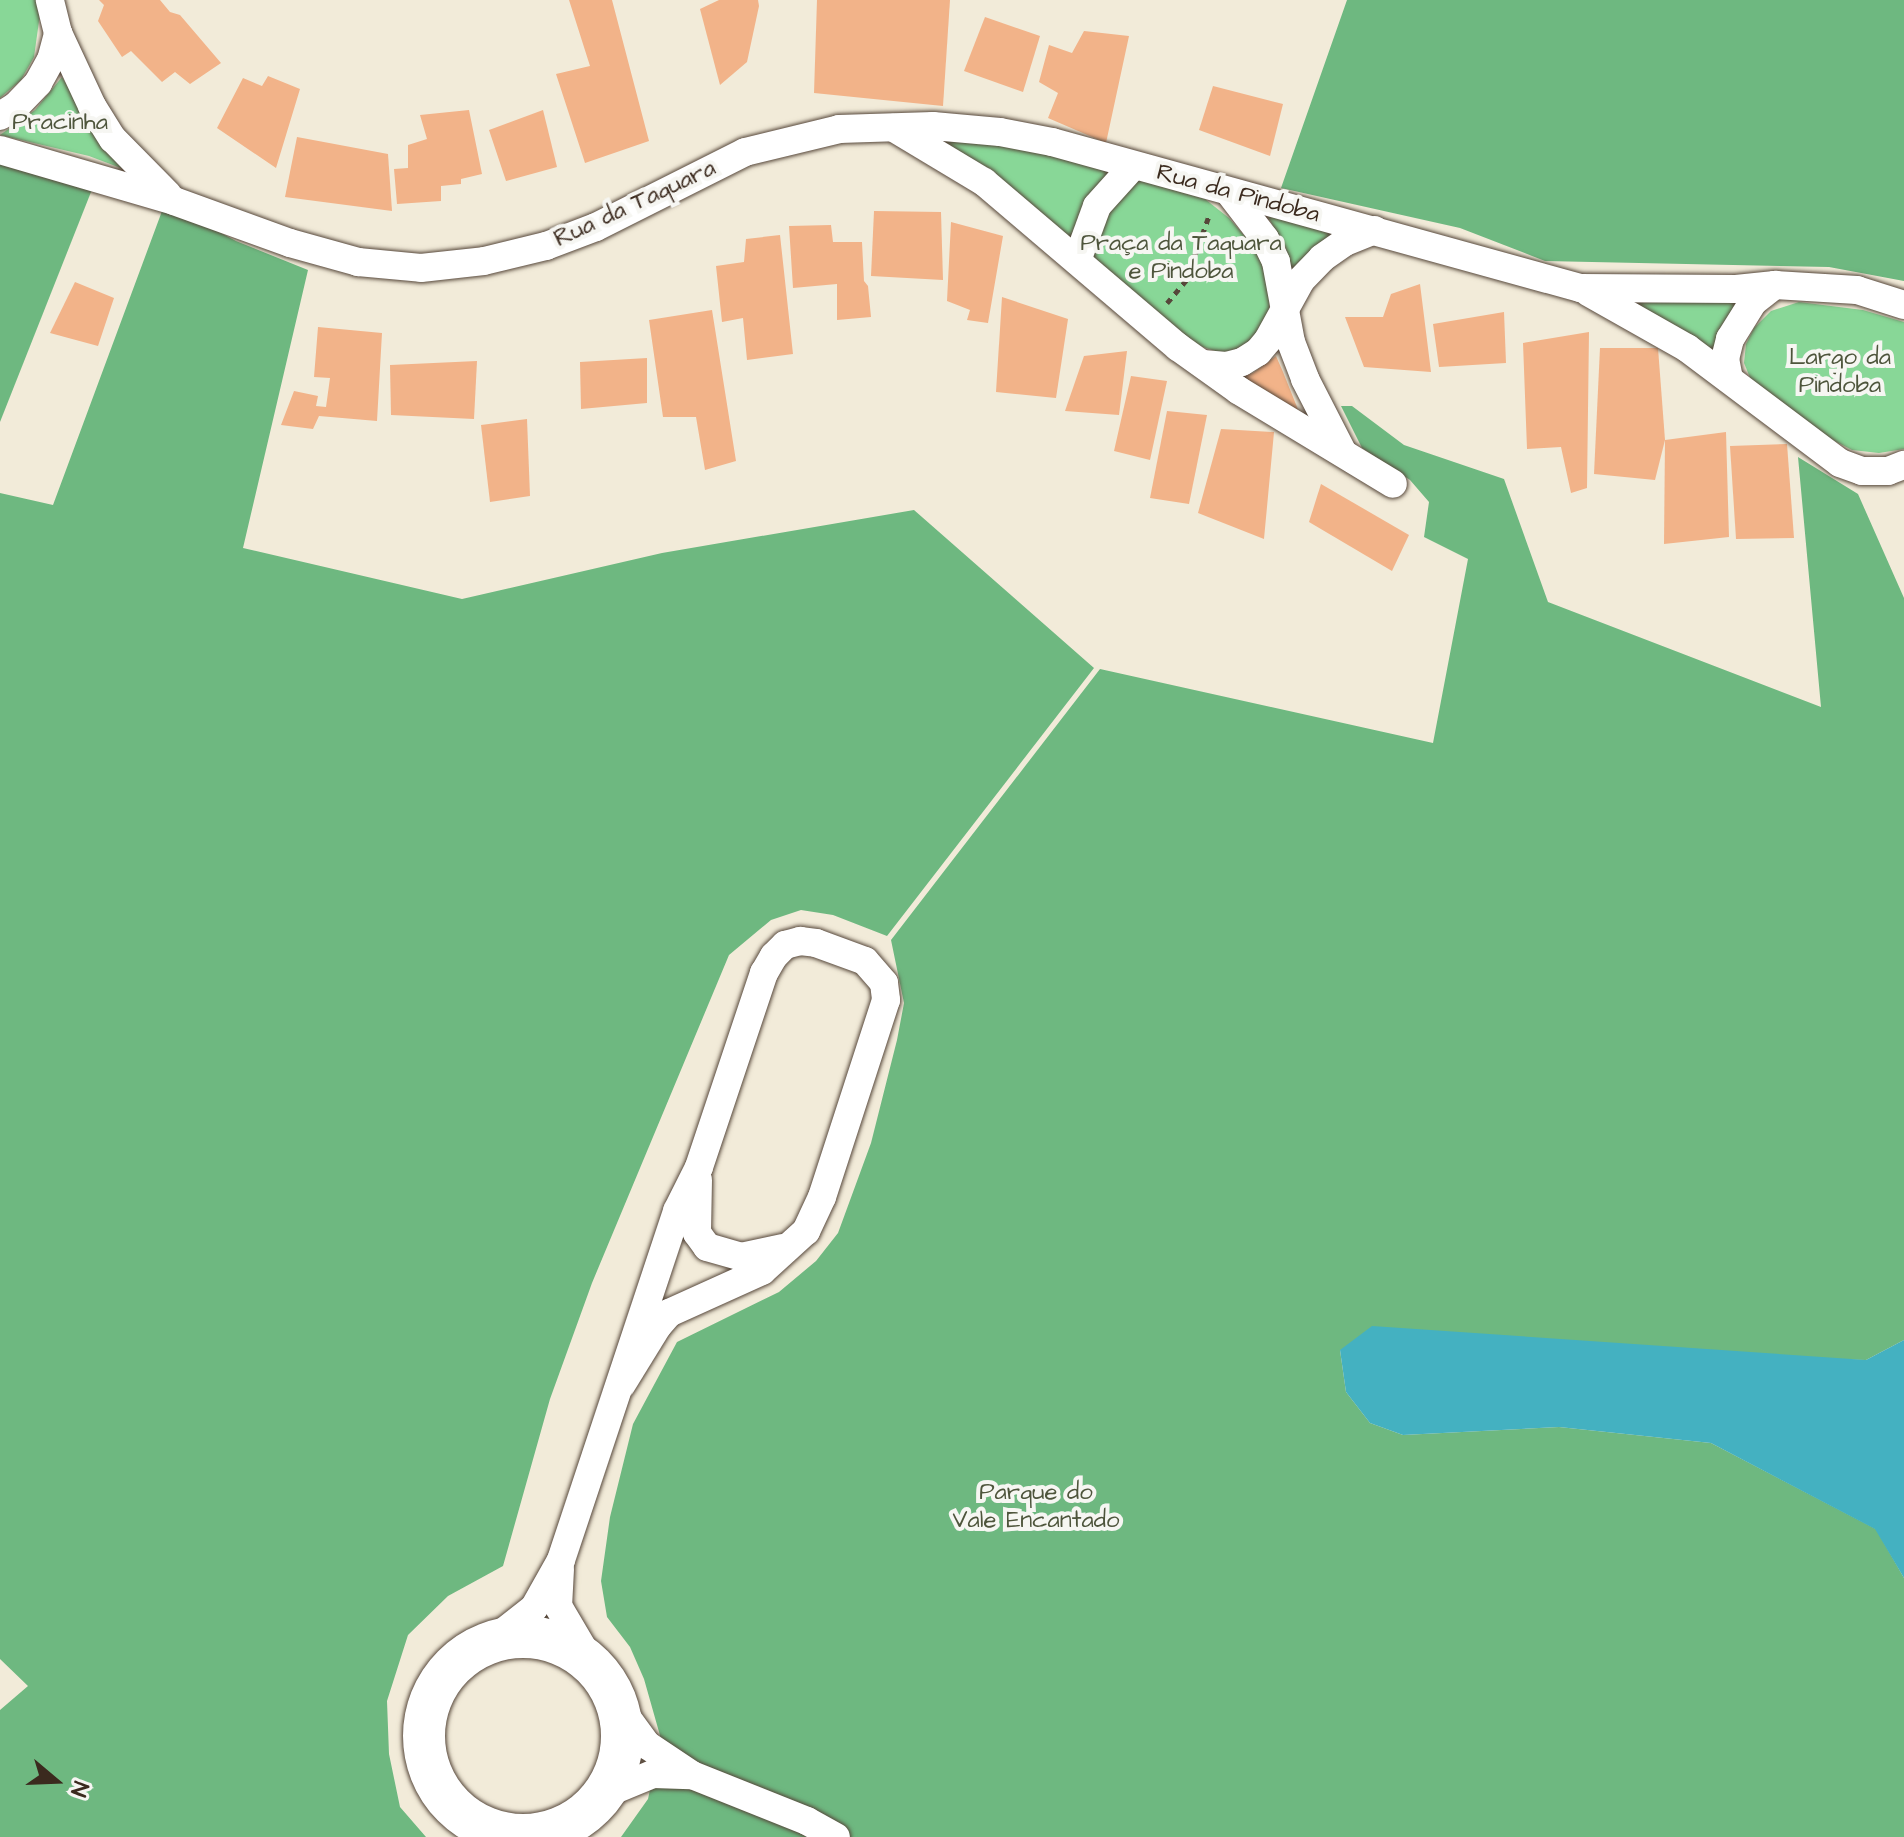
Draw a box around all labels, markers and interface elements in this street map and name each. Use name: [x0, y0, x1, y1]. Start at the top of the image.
park label: Pracinha: [12, 109, 108, 137]
street label: Rua da Taquara: [550, 154, 720, 254]
street label: Rua da Pindoba: [1153, 158, 1323, 230]
park label: Praça da Taquara e Pindoba: [1080, 230, 1282, 286]
park label: Largo da Pindoba: [1789, 344, 1891, 400]
park label: Parque do Vale Encantado: [953, 1479, 1119, 1535]
north arrow: [16, 1741, 96, 1821]
text: N: [62, 1777, 96, 1801]

